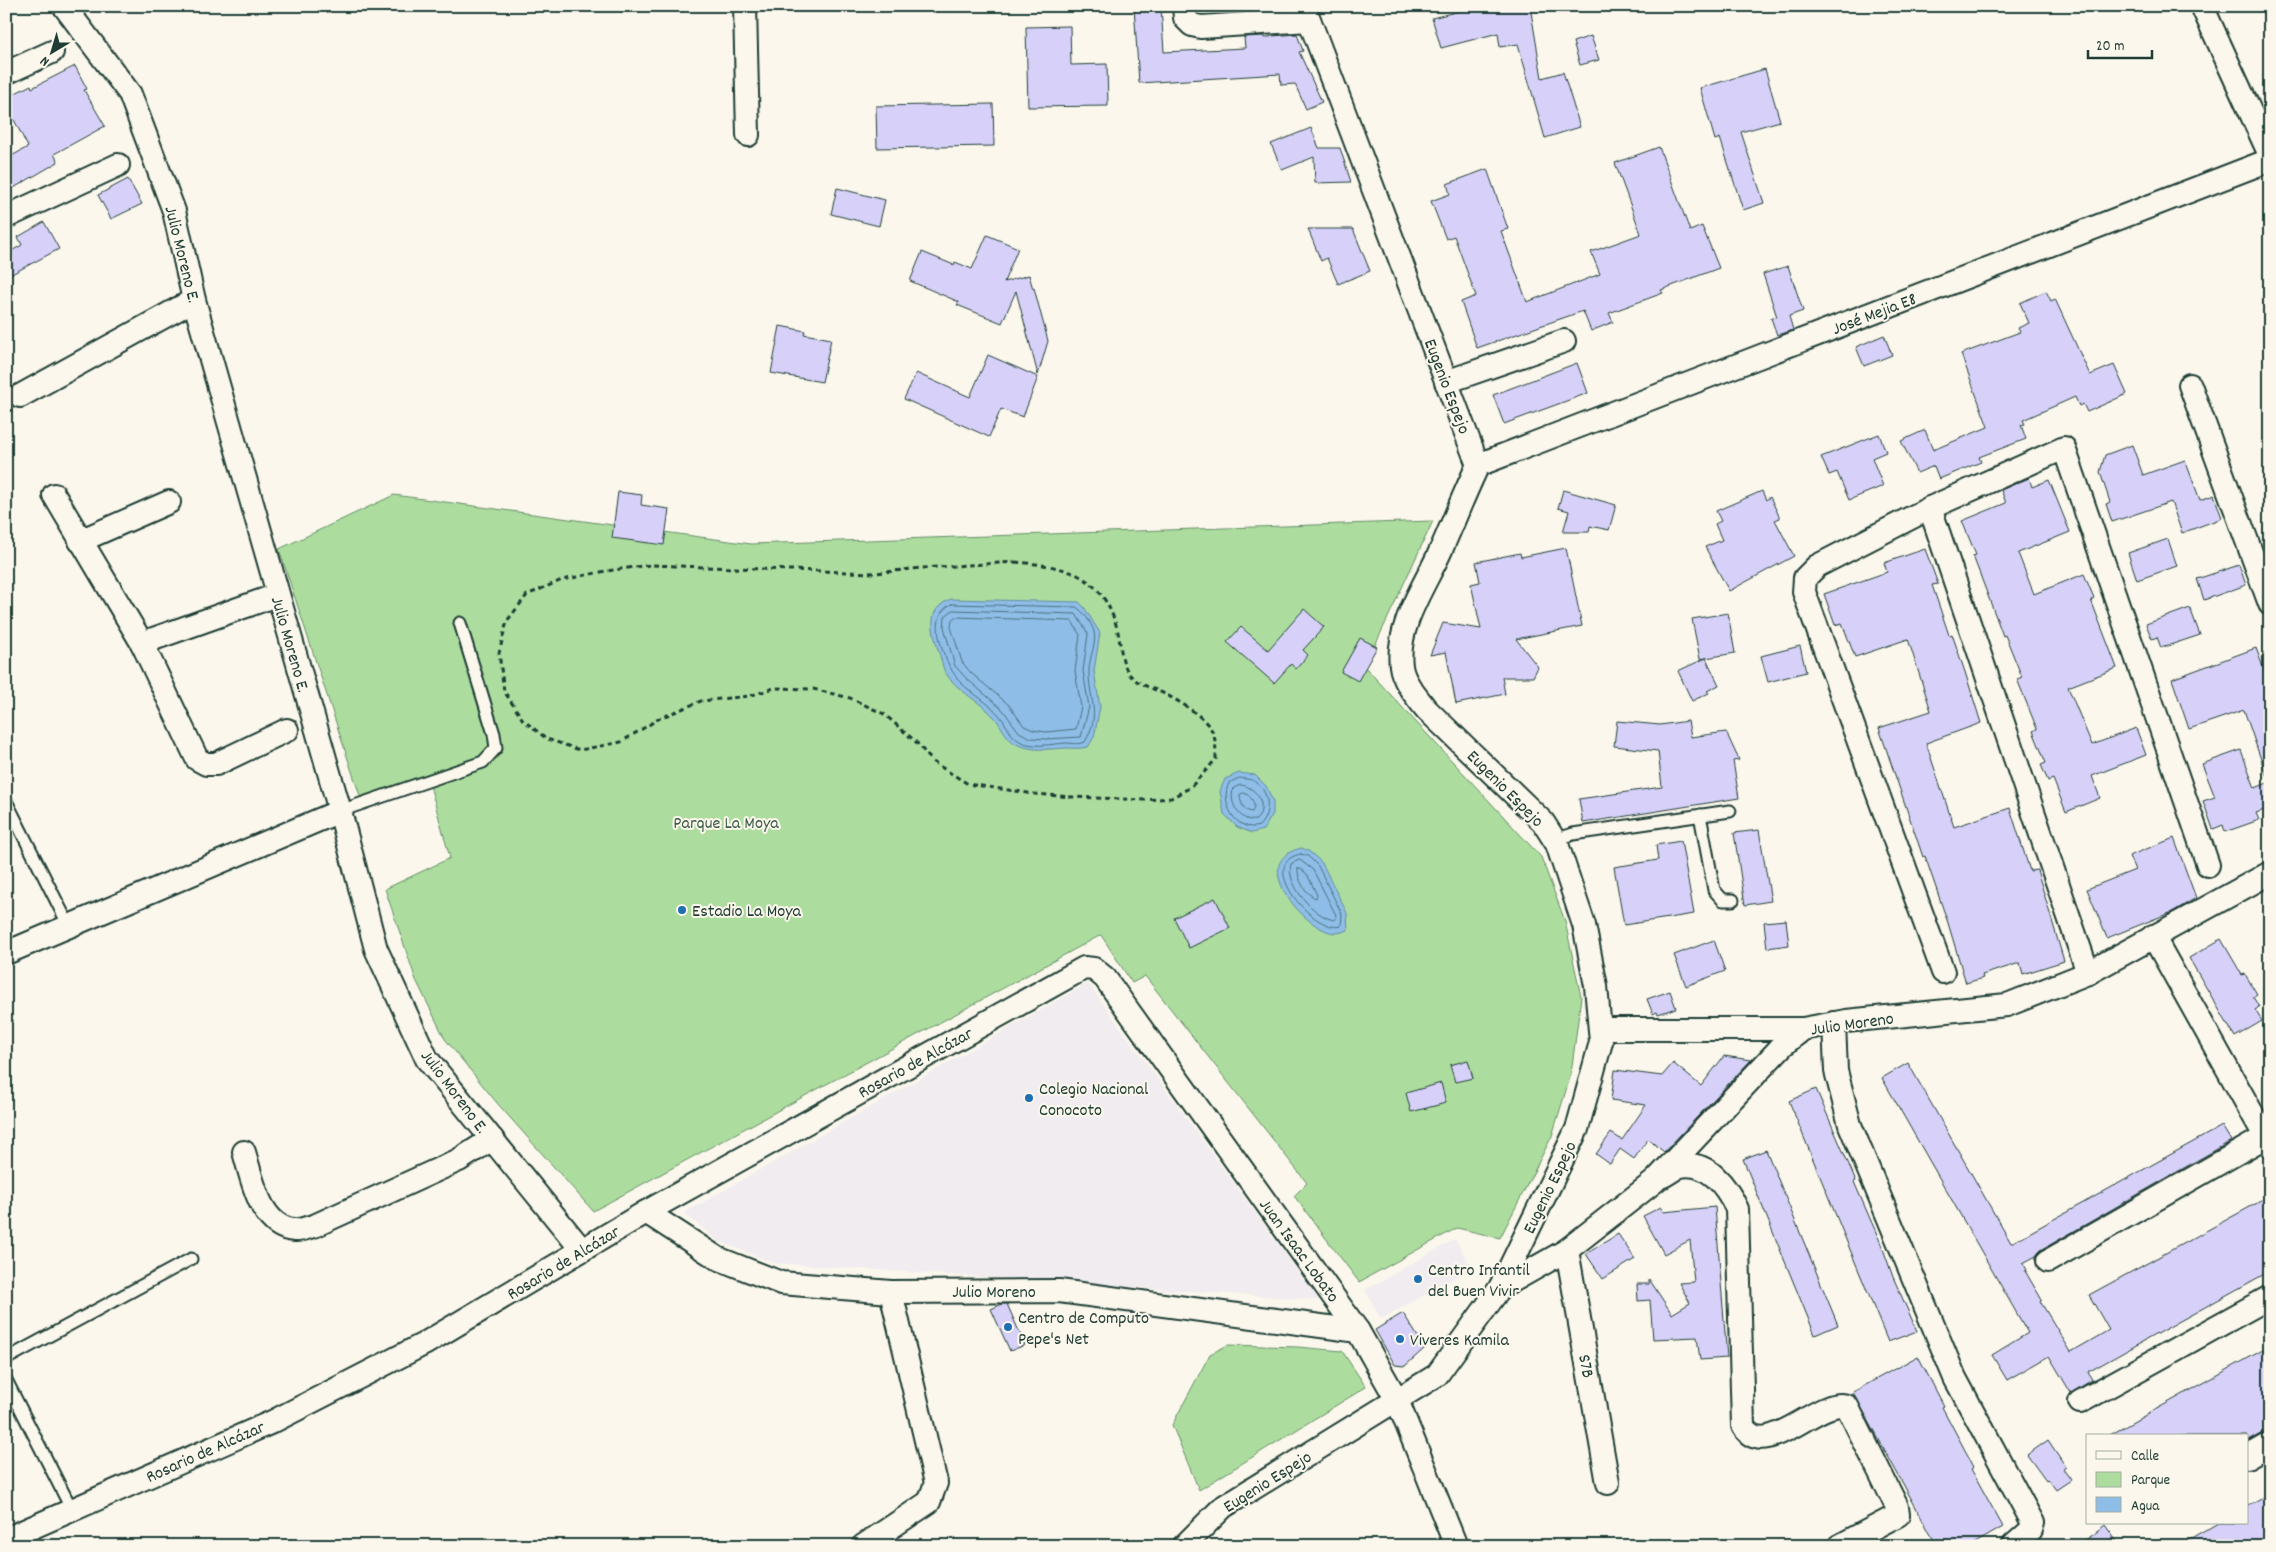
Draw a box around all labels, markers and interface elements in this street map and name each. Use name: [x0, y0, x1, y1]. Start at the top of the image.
north arrow: [28, 28, 78, 78]
scale bar: [2088, 28, 2152, 60]
text: 20 m: [2096, 36, 2124, 58]
text: N: [36, 51, 54, 71]
street label: Julio Moreno E.: [156, 204, 205, 306]
street label: José Mejia E8: [1829, 288, 1921, 343]
street label: Eugenio Espejo: [1416, 336, 1475, 438]
street label: Julio Moreno E.: [263, 594, 314, 696]
street label: Eugenio Espejo: [1460, 746, 1548, 834]
park label: Parque La Moya: [673, 812, 779, 837]
place label: Estadio La Moya: [692, 900, 801, 925]
marker: Estadio La Moya: [676, 904, 688, 916]
street label: Julio Moreno: [1809, 1007, 1895, 1044]
street label: Rosario de Alcázar: [854, 1022, 978, 1106]
street label: Julio Moreno E.: [413, 1046, 493, 1139]
place label: Colegio Nacional Conocoto: [1039, 1078, 1149, 1124]
marker: Colegio Nacional Conocoto: [1023, 1092, 1035, 1104]
street label: Eugenio Espejo: [1518, 1138, 1584, 1239]
street label: Juan Isaac Lobato: [1252, 1194, 1344, 1309]
street label: Rosario de Alcázar: [503, 1220, 626, 1308]
place label: Centro Infantil del Buen Vivir: [1428, 1259, 1531, 1305]
marker: Centro Infantil del Buen Vivir: [1412, 1273, 1424, 1285]
street label: Julio Moreno: [952, 1281, 1036, 1306]
place label: Centro de Computo Pepe's Net: [1018, 1307, 1149, 1353]
marker: Centro de Computo Pepe's Net: [1002, 1321, 1014, 1333]
place label: Viveres Kamila: [1410, 1329, 1509, 1354]
marker: Viveres Kamila: [1394, 1333, 1406, 1345]
street label: S7B: [1570, 1353, 1599, 1380]
street label: Rosario de Alcázar: [143, 1416, 270, 1491]
legend: [2086, 1434, 2248, 1524]
street label: Eugenio Espejo: [1219, 1446, 1317, 1520]
text: Calle: [2131, 1446, 2160, 1468]
text: Parque: [2131, 1470, 2171, 1492]
text: Agua: [2131, 1496, 2160, 1518]

